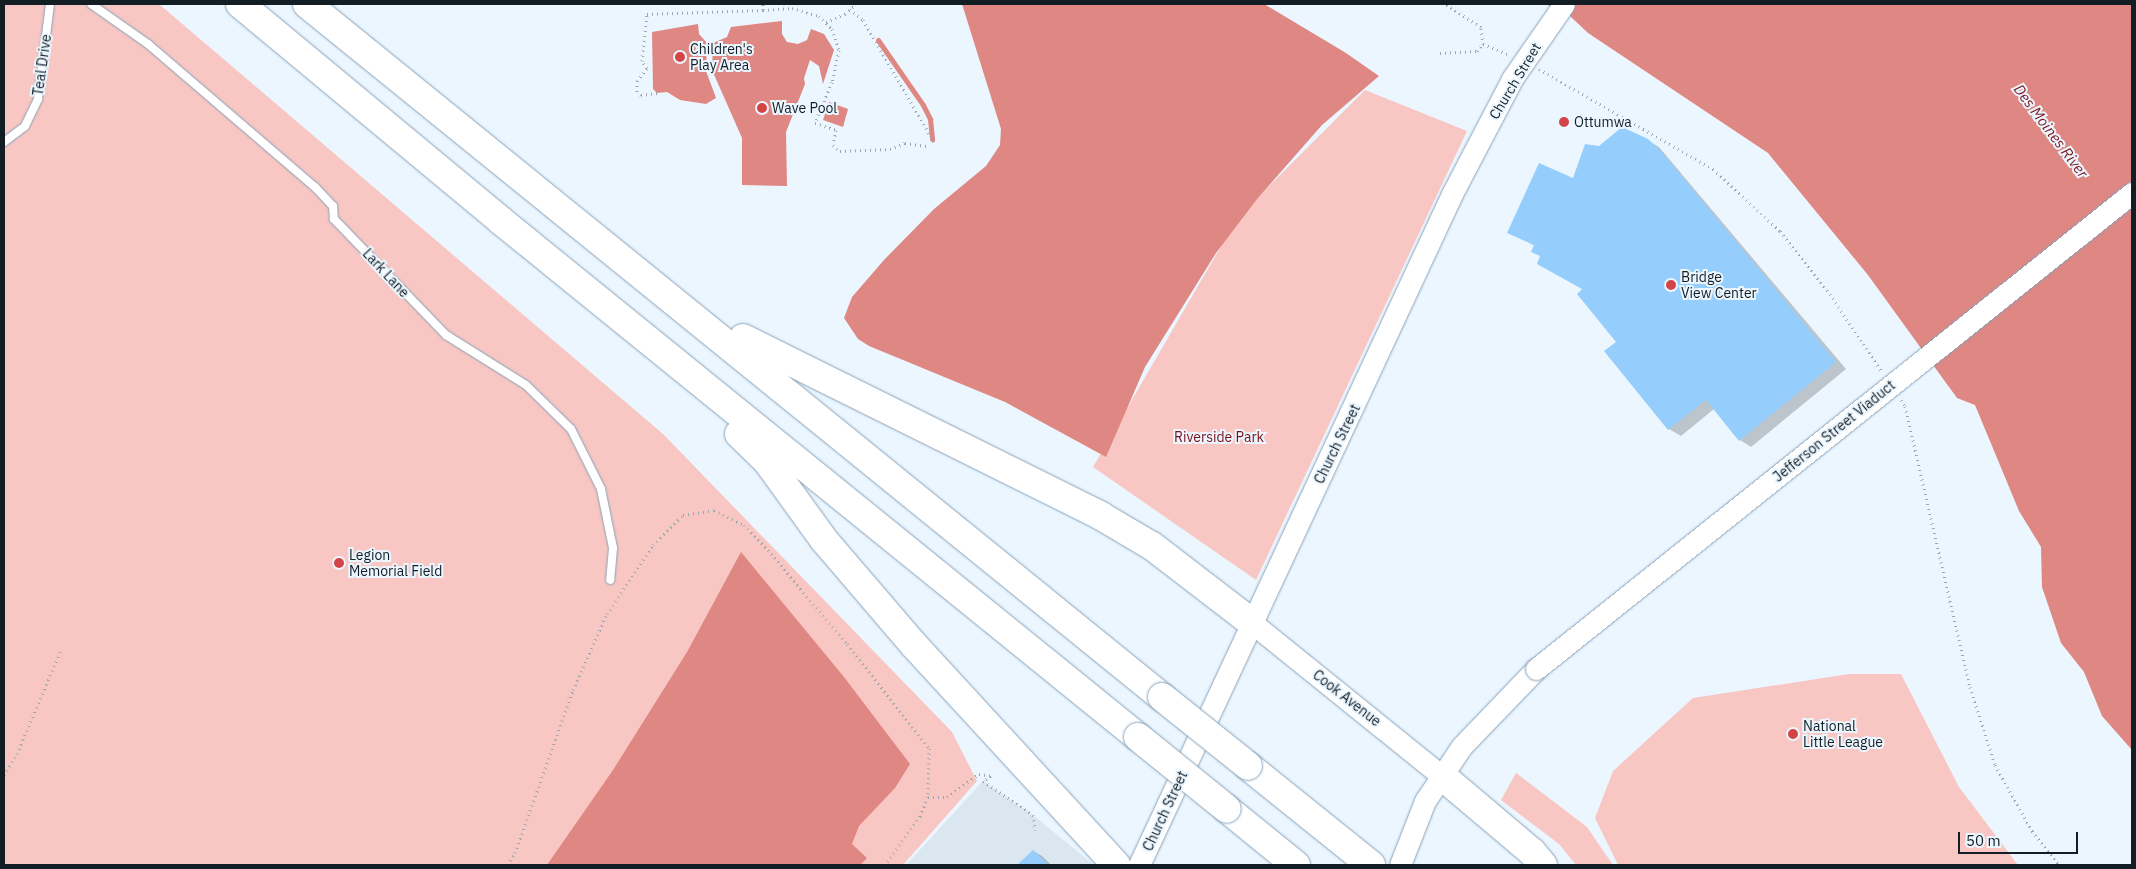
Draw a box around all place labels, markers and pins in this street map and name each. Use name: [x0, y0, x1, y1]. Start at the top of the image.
place label: Children's Play Area: [690, 41, 753, 74]
marker: Children's Play Area: [674, 51, 686, 63]
place label: Wave Pool: [772, 100, 837, 116]
marker: Wave Pool: [756, 102, 768, 114]
place label: Ottumwa: [1574, 114, 1632, 130]
marker: Ottumwa: [1558, 116, 1570, 128]
place label: Bridge View Center: [1681, 269, 1757, 302]
marker: Bridge View Center: [1665, 279, 1677, 291]
place label: Legion Memorial Field: [349, 547, 442, 580]
marker: Legion Memorial Field: [333, 557, 345, 569]
place label: National Little League: [1803, 718, 1883, 750]
marker: National Little League: [1787, 728, 1799, 740]

